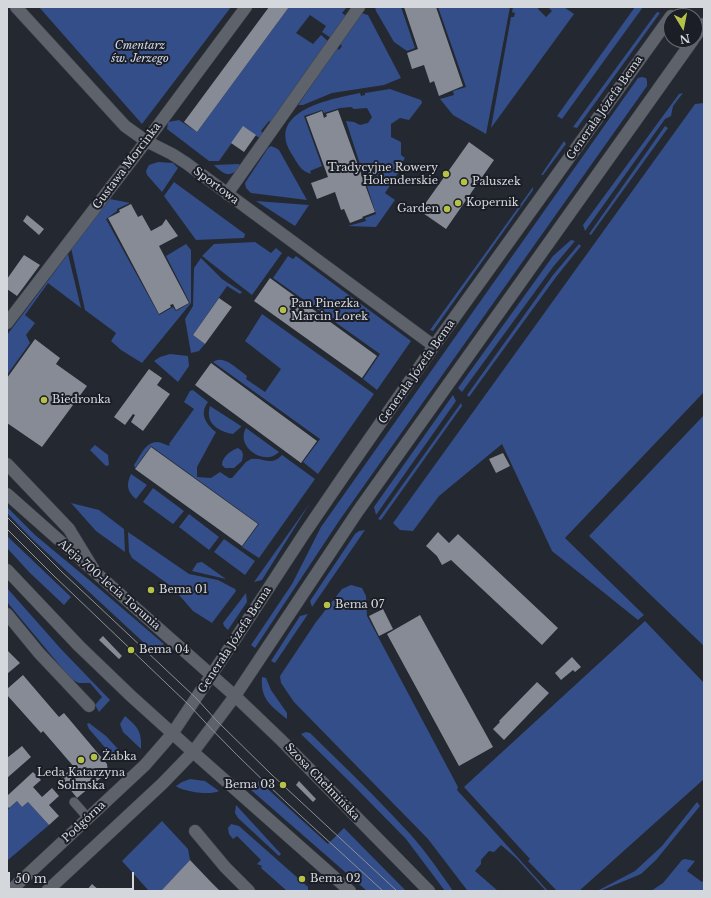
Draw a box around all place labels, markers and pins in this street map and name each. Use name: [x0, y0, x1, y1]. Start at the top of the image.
place label: Tradycyjne Rowery Holenderskie: [328, 161, 438, 187]
marker: Tradycyjne Rowery Holenderskie: [441, 169, 451, 179]
place label: Paluszek: [472, 175, 521, 189]
marker: Paluszek: [459, 177, 469, 187]
place label: Kopernik: [466, 196, 519, 210]
marker: Kopernik: [453, 198, 463, 208]
place label: Garden: [397, 202, 439, 216]
marker: Garden: [442, 204, 452, 214]
place label: Pan Pinezka Marcin Lorek: [291, 297, 368, 323]
marker: Pan Pinezka Marcin Lorek: [278, 305, 288, 315]
place label: Biedronka: [52, 393, 111, 407]
marker: Biedronka: [39, 395, 49, 405]
place label: Bema 01: [159, 583, 208, 597]
marker: Bema 01: [146, 585, 156, 595]
place label: Bema 07: [335, 598, 384, 612]
marker: Bema 07: [322, 600, 332, 610]
place label: Bema 04: [139, 643, 189, 657]
marker: Bema 04: [126, 645, 136, 655]
place label: Żabka: [102, 750, 137, 764]
marker: Żabka: [89, 752, 99, 762]
marker: Leda Katarzyna Solmska: [76, 755, 86, 765]
place label: Leda Katarzyna Solmska: [37, 766, 125, 792]
place label: Bema 03: [225, 778, 275, 792]
marker: Bema 03: [278, 780, 288, 790]
place label: Bema 02: [310, 872, 360, 886]
marker: Bema 02: [297, 874, 307, 884]

